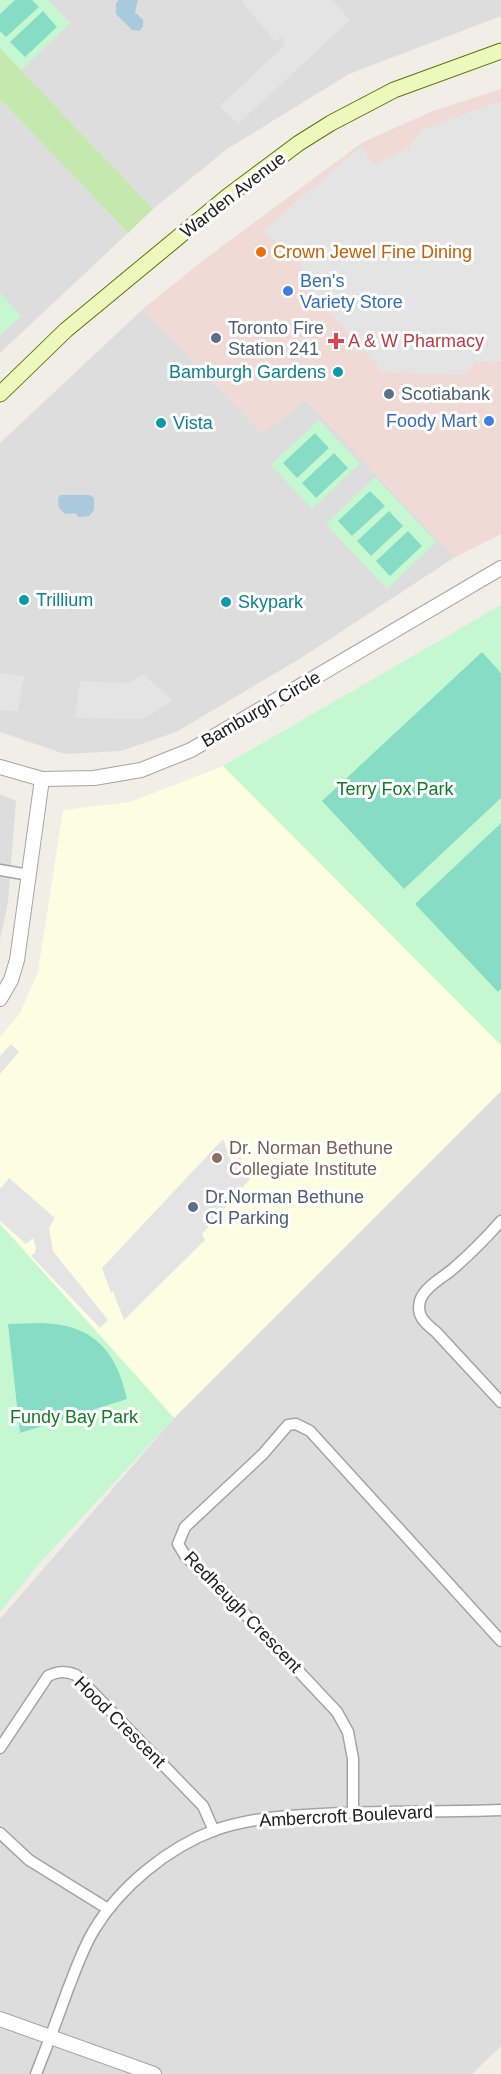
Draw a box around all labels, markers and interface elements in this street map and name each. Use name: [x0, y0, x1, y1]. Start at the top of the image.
street label: Warden Avenue: [177, 148, 289, 242]
place label: Crown Jewel Fine Dining: [273, 242, 472, 262]
marker: Crown Jewel Fine Dining: [254, 245, 268, 259]
place label: Ben's Variety Store: [300, 271, 403, 312]
marker: Ben's Variety Store: [281, 284, 295, 298]
place label: Toronto Fire Station 241: [228, 318, 324, 359]
marker: Toronto Fire Station 241: [209, 331, 223, 345]
place label: A & W Pharmacy: [348, 331, 484, 351]
marker: A & W Pharmacy: [329, 334, 343, 348]
place label: Bamburgh Gardens: [169, 362, 326, 382]
marker: Bamburgh Gardens: [331, 365, 345, 379]
place label: Scotiabank: [401, 384, 491, 404]
marker: Scotiabank: [382, 387, 396, 401]
place label: Foody Mart: [386, 411, 477, 431]
place label: Vista: [173, 413, 214, 433]
marker: Foody Mart: [482, 414, 496, 428]
marker: Vista: [154, 416, 168, 430]
place label: Trillium: [36, 590, 93, 610]
place label: Skypark: [238, 592, 304, 612]
marker: Trillium: [17, 593, 31, 607]
marker: Skypark: [219, 595, 233, 609]
street label: Bamburgh Circle: [198, 667, 324, 751]
park label: Terry Fox Park: [336, 779, 455, 799]
place label: Dr. Norman Bethune Collegiate Institute: [229, 1138, 393, 1179]
marker: Dr. Norman Bethune Collegiate Institute: [210, 1151, 224, 1165]
place label: Dr.Norman Bethune CI Parking: [205, 1187, 364, 1228]
marker: Dr.Norman Bethune CI Parking: [186, 1200, 200, 1214]
park label: Fundy Bay Park: [10, 1407, 139, 1427]
street label: Redheugh Crescent: [180, 1547, 306, 1677]
street label: Hood Crescent: [70, 1672, 170, 1772]
street label: Ambercroft Boulevard: [259, 1801, 433, 1831]

